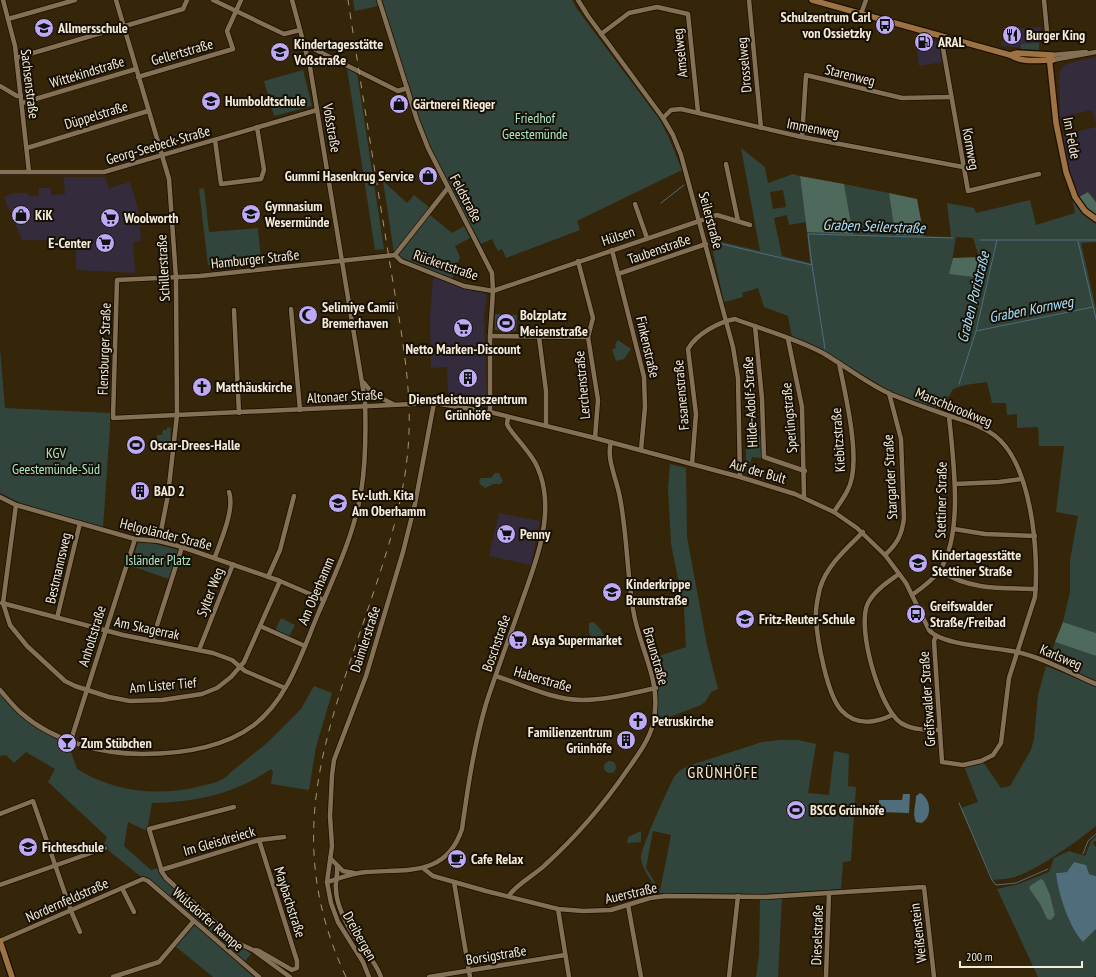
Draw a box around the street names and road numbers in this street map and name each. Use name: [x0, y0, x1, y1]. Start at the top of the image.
street label: Amselweg: [668, 28, 692, 78]
street label: Gellertstraße: [149, 35, 215, 69]
street label: Drosselweg: [733, 37, 755, 93]
street label: Sachsenstraße: [17, 48, 43, 120]
street label: Wittekindstraße: [47, 52, 127, 92]
street label: Starenweg: [823, 60, 877, 90]
street label: Düppelstraße: [62, 97, 130, 133]
street label: Voßstraße: [319, 101, 345, 154]
street label: Immenweg: [785, 114, 841, 142]
street label: Im Felde: [1059, 116, 1085, 161]
street label: Georg-Seebeck-Straße: [104, 121, 212, 168]
street label: Kornweg: [958, 127, 984, 171]
street label: Feldstraße: [446, 171, 486, 225]
street label: Seilerstraße: [695, 190, 727, 251]
street label: Hülsen: [599, 222, 637, 250]
street label: Taubenstraße: [625, 230, 693, 268]
street label: Schillerstraße: [152, 234, 174, 302]
street label: Hamburger Straße: [210, 245, 300, 273]
street label: Rückertstraße: [411, 245, 481, 285]
street label: Flensburger Straße: [93, 302, 115, 395]
street label: Finkenstraße: [632, 314, 664, 380]
street label: Lerchenstraße: [570, 350, 594, 420]
street label: Hilde-Adolf-Straße: [739, 356, 761, 448]
street label: Fasanenstraße: [669, 359, 693, 431]
street label: Sperlingstraße: [777, 382, 801, 454]
street label: Marschbrookweg: [913, 383, 995, 431]
street label: Altonaer Straße: [307, 385, 384, 407]
street label: Kiebitzstraße: [827, 407, 849, 473]
street label: Stargarder Straße: [879, 434, 901, 520]
street label: Auf der Bult: [728, 454, 788, 488]
street label: Stettiner Straße: [931, 461, 951, 539]
street label: Helgoländer Straße: [118, 514, 214, 554]
street label: Bestmannsweg: [41, 531, 75, 605]
street label: Am Oberhamm: [294, 554, 338, 628]
street label: Sylter Weg: [192, 565, 228, 619]
street label: Anholtstraße: [74, 603, 110, 669]
street label: Daimlerstraße: [346, 603, 384, 674]
street label: Am Skagerrak: [113, 612, 182, 644]
street label: Boschstraße: [478, 612, 514, 674]
street label: Braunstraße: [639, 625, 673, 687]
street label: Karlsweg: [1037, 640, 1085, 674]
street label: Greifswalder Straße: [915, 651, 939, 747]
street label: Haberstraße: [512, 662, 574, 696]
street label: Am Lister Tief: [129, 673, 198, 697]
street label: Im Gleisdreieck: [181, 822, 258, 860]
street label: Maybachstraße: [270, 864, 310, 940]
street label: Nordernfeldstraße: [23, 874, 111, 926]
street label: Auerstraße: [603, 878, 659, 908]
street label: Wulsdorfer Rampe: [169, 883, 247, 955]
street label: Weißenstein: [905, 902, 931, 964]
street label: Dieselstraße: [807, 904, 827, 966]
street label: Dreibergen: [339, 908, 381, 964]
street label: Borsigstraße: [464, 941, 528, 969]

